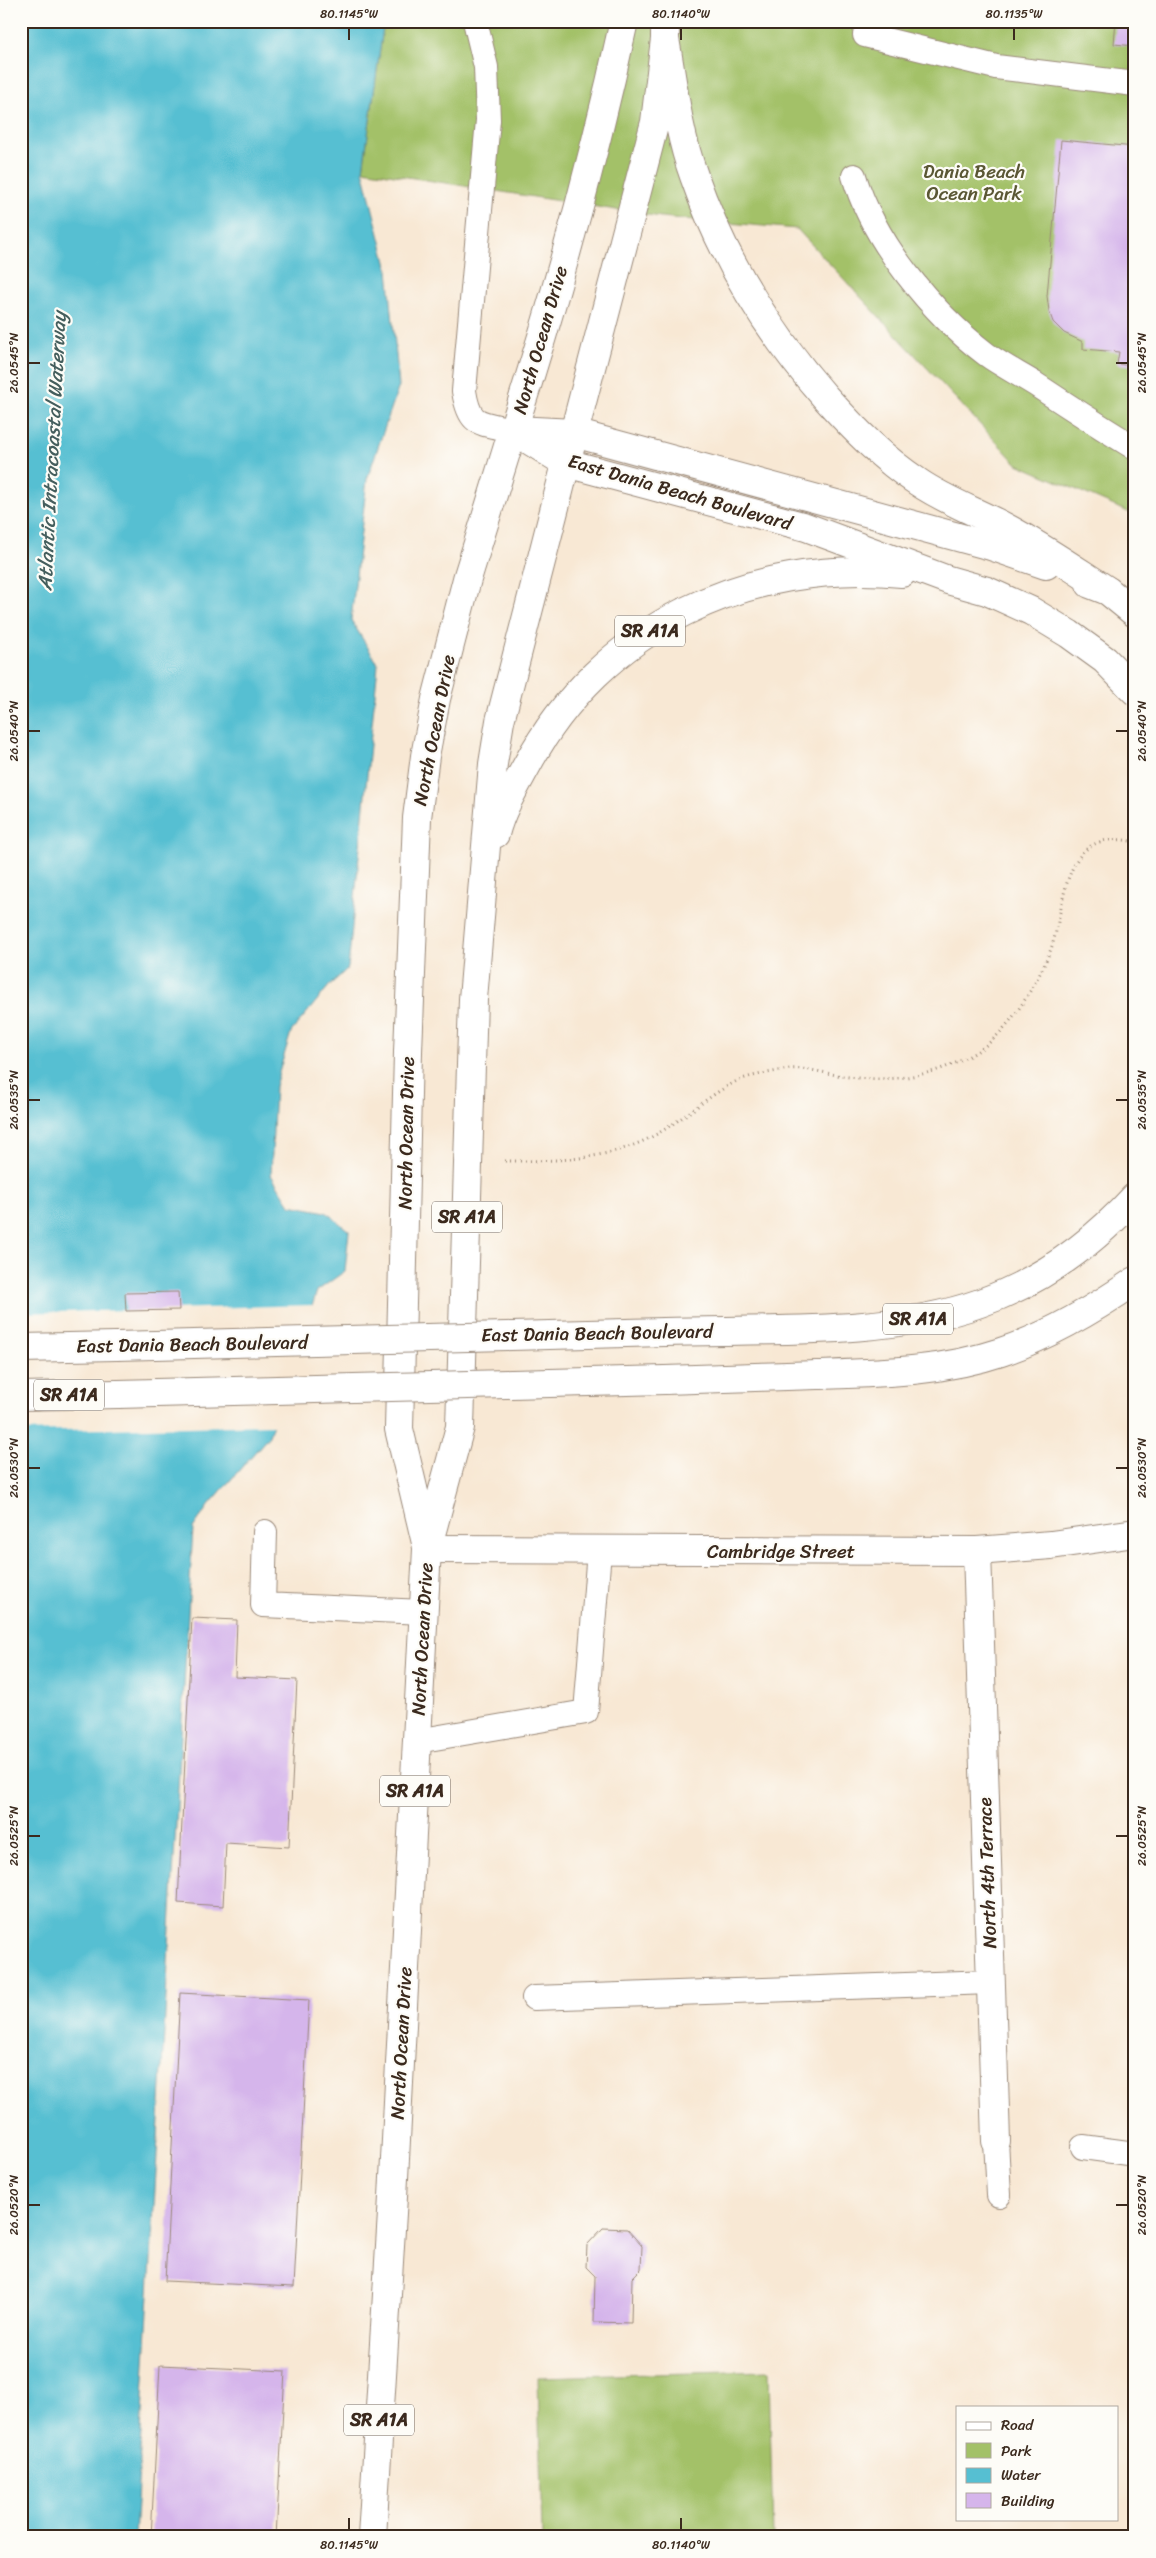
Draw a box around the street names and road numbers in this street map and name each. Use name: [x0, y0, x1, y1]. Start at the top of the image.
street label: North Ocean Drive: [503, 262, 577, 418]
street label: East Dania Beach Boulevard: [564, 444, 798, 540]
road number: SR A1A: [615, 616, 685, 646]
street label: North Ocean Drive: [403, 651, 465, 808]
street label: North Ocean Drive: [388, 1056, 424, 1210]
road number: SR A1A: [432, 1202, 502, 1232]
road number: SR A1A: [883, 1304, 953, 1335]
street label: East Dania Beach Boulevard: [481, 1314, 715, 1352]
street label: East Dania Beach Boulevard: [76, 1325, 310, 1363]
road number: SR A1A: [34, 1380, 104, 1410]
street label: Cambridge Street: [707, 1535, 855, 1568]
street label: North Ocean Drive: [402, 1561, 442, 1716]
road number: SR A1A: [380, 1775, 450, 1806]
street label: North 4th Terrace: [968, 1797, 1006, 1949]
street label: North Ocean Drive: [381, 1965, 421, 2120]
road number: SR A1A: [344, 2404, 414, 2436]

